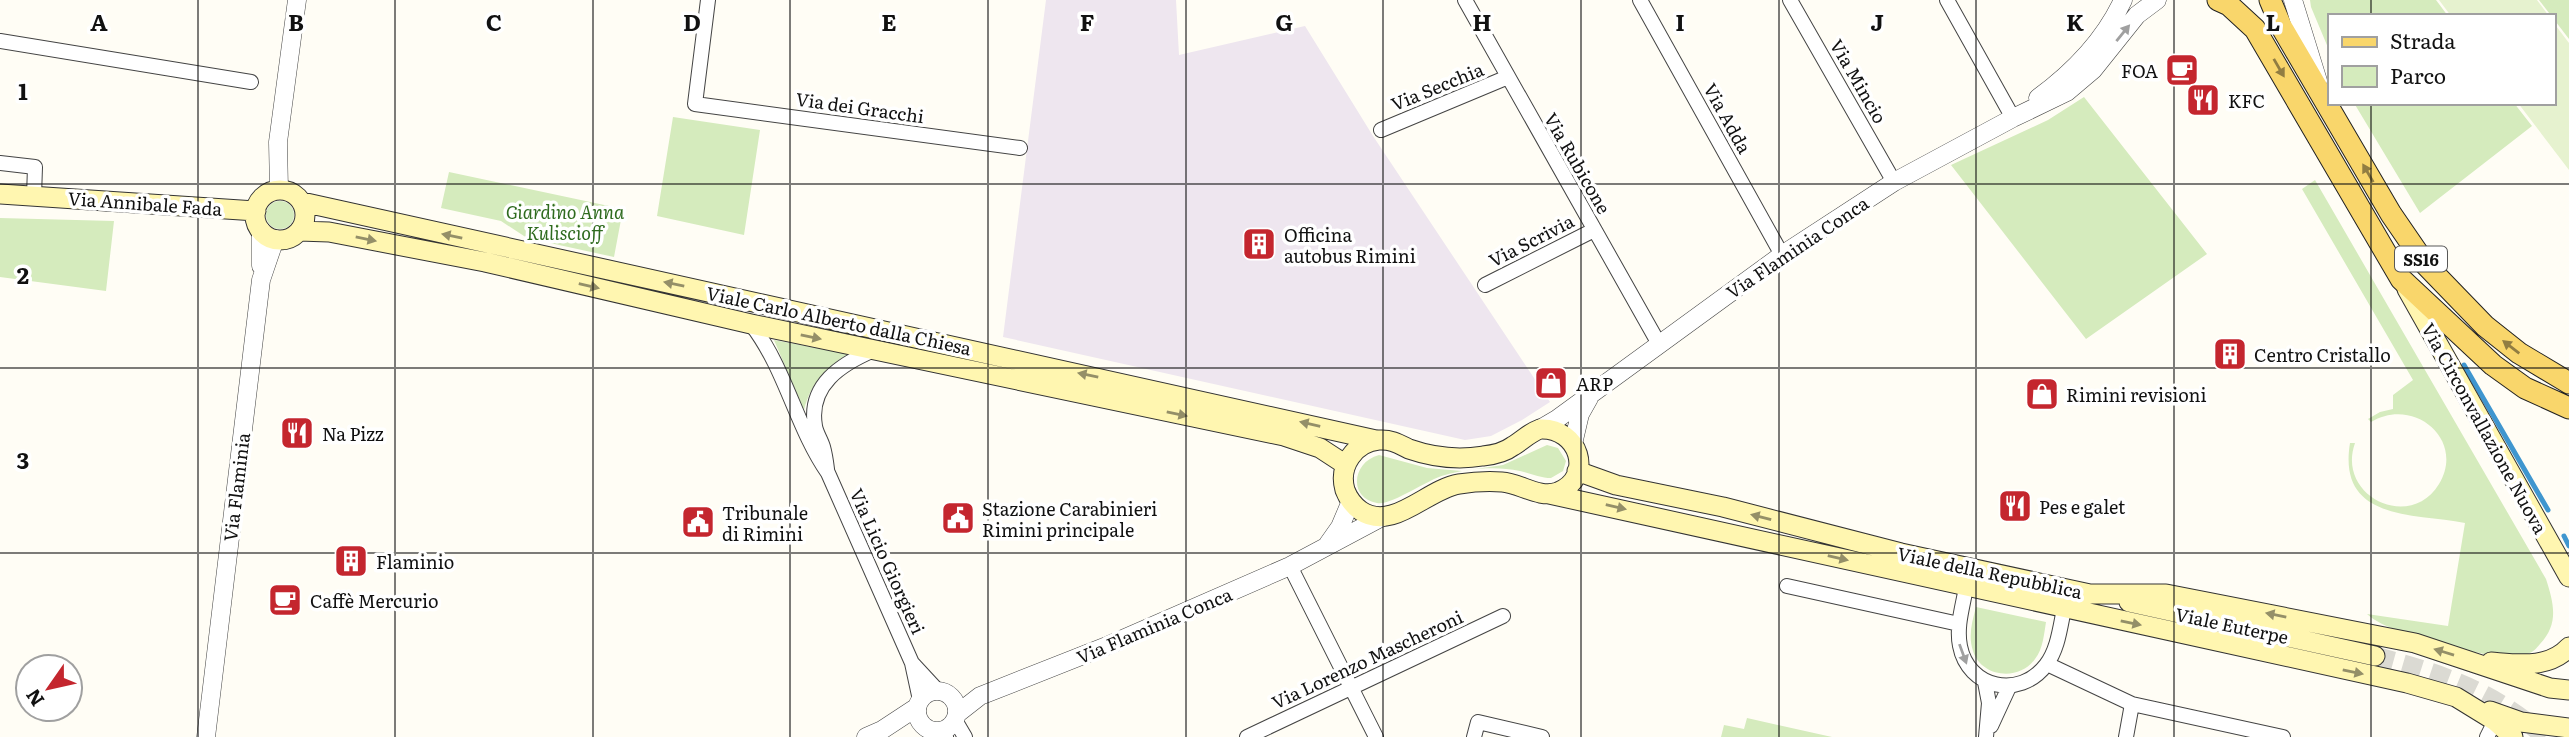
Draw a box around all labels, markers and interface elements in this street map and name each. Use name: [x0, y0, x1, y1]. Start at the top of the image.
text: A: [90, 4, 108, 38]
text: B: [288, 4, 304, 38]
text: C: [486, 4, 502, 38]
text: D: [683, 4, 701, 38]
text: E: [881, 4, 897, 38]
text: F: [1080, 4, 1095, 38]
text: G: [1275, 4, 1293, 38]
text: H: [1472, 4, 1492, 38]
text: I: [1675, 4, 1685, 38]
text: J: [1870, 4, 1884, 38]
text: K: [2066, 4, 2084, 38]
text: L: [2266, 4, 2280, 38]
legend: [2328, 14, 2555, 105]
one-way arrow: [2115, 24, 2130, 42]
text: Strada: [2390, 24, 2456, 55]
street label: Via Mincio: [1824, 34, 1894, 128]
cafe icon: FOA: [2163, 51, 2201, 89]
street label: Via Secchia: [1387, 55, 1488, 117]
place label: FOA: [2121, 57, 2158, 84]
one-way arrow: [2273, 58, 2285, 77]
text: Parco: [2390, 59, 2446, 90]
text: 1: [18, 73, 28, 107]
street label: Via Adda: [1698, 78, 1759, 158]
restaurant icon: KFC: [2184, 81, 2222, 119]
street label: Via dei Gracchi: [794, 85, 926, 129]
place label: KFC: [2228, 87, 2265, 114]
street label: Via Rubicone: [1538, 107, 1618, 219]
one-way arrow: [2362, 163, 2374, 183]
street label: Via Annibale Fada: [67, 184, 223, 222]
street label: Via Flaminia Conca: [1720, 189, 1874, 305]
park label: Giardino Anna Kuliscioff: [506, 198, 625, 246]
street label: Via Scrivia: [1484, 207, 1579, 273]
place label: Officina autobus Rimini: [1284, 221, 1416, 269]
building icon: Officina autobus Rimini: [1240, 225, 1278, 263]
one-way arrow: [441, 230, 463, 241]
one-way arrow: [355, 233, 377, 244]
road number: SS16: [2395, 246, 2447, 272]
text: 2: [17, 257, 29, 291]
one-way arrow: [663, 279, 685, 290]
street label: Viale Carlo Alberto dalla Chiesa: [704, 279, 974, 361]
one-way arrow: [578, 281, 600, 292]
street label: Via Circonvallazione Nuova: [2416, 318, 2555, 539]
one-way arrow: [800, 331, 822, 342]
building icon: Centro Cristallo: [2211, 335, 2249, 373]
one-way arrow: [2503, 339, 2521, 354]
place label: Centro Cristallo: [2254, 341, 2391, 368]
shop icon: ARP: [1532, 364, 1570, 402]
one-way arrow: [1077, 369, 1099, 380]
place label: ARP: [1576, 370, 1613, 397]
shop icon: Rimini revisioni: [2023, 375, 2061, 413]
place label: Rimini revisioni: [2066, 381, 2206, 408]
one-way arrow: [1166, 408, 1188, 419]
restaurant icon: Na Pizz: [278, 414, 316, 452]
one-way arrow: [1299, 418, 1321, 429]
place label: Na Pizz: [322, 420, 384, 447]
street label: Via Flaminia: [216, 431, 256, 543]
text: 3: [17, 442, 29, 476]
street label: Via Licio Giorgieri: [844, 484, 932, 638]
restaurant icon: Pes e galet: [1996, 487, 2034, 525]
place label: Pes e galet: [2039, 493, 2126, 520]
place label: Stazione Carabinieri Rimini principale: [982, 495, 1157, 543]
place label: Tribunale di Rimini: [722, 499, 808, 547]
public building icon: Stazione Carabinieri Rimini principale: [939, 499, 977, 537]
one-way arrow: [1605, 502, 1627, 513]
public building icon: Tribunale di Rimini: [679, 503, 717, 541]
one-way arrow: [1750, 511, 1772, 522]
street label: Viale della Repubblica: [1895, 539, 2085, 605]
building icon: Flaminio: [332, 542, 370, 580]
place label: Flaminio: [376, 548, 454, 575]
one-way arrow: [1827, 553, 1849, 564]
street label: Via Flaminia Conca: [1072, 580, 1236, 670]
cafe icon: Caffè Mercurio: [266, 581, 304, 619]
place label: Caffè Mercurio: [310, 587, 438, 614]
street label: Viale Euterpe: [2173, 600, 2291, 650]
street label: Via Lorenzo Mascheroni: [1267, 603, 1467, 715]
one-way arrow: [2265, 609, 2287, 620]
one-way arrow: [2120, 618, 2142, 629]
one-way arrow: [1958, 643, 1969, 664]
one-way arrow: [2433, 647, 2454, 657]
north arrow: [14, 653, 84, 723]
one-way arrow: [2342, 666, 2364, 677]
text: N: [18, 684, 50, 713]

